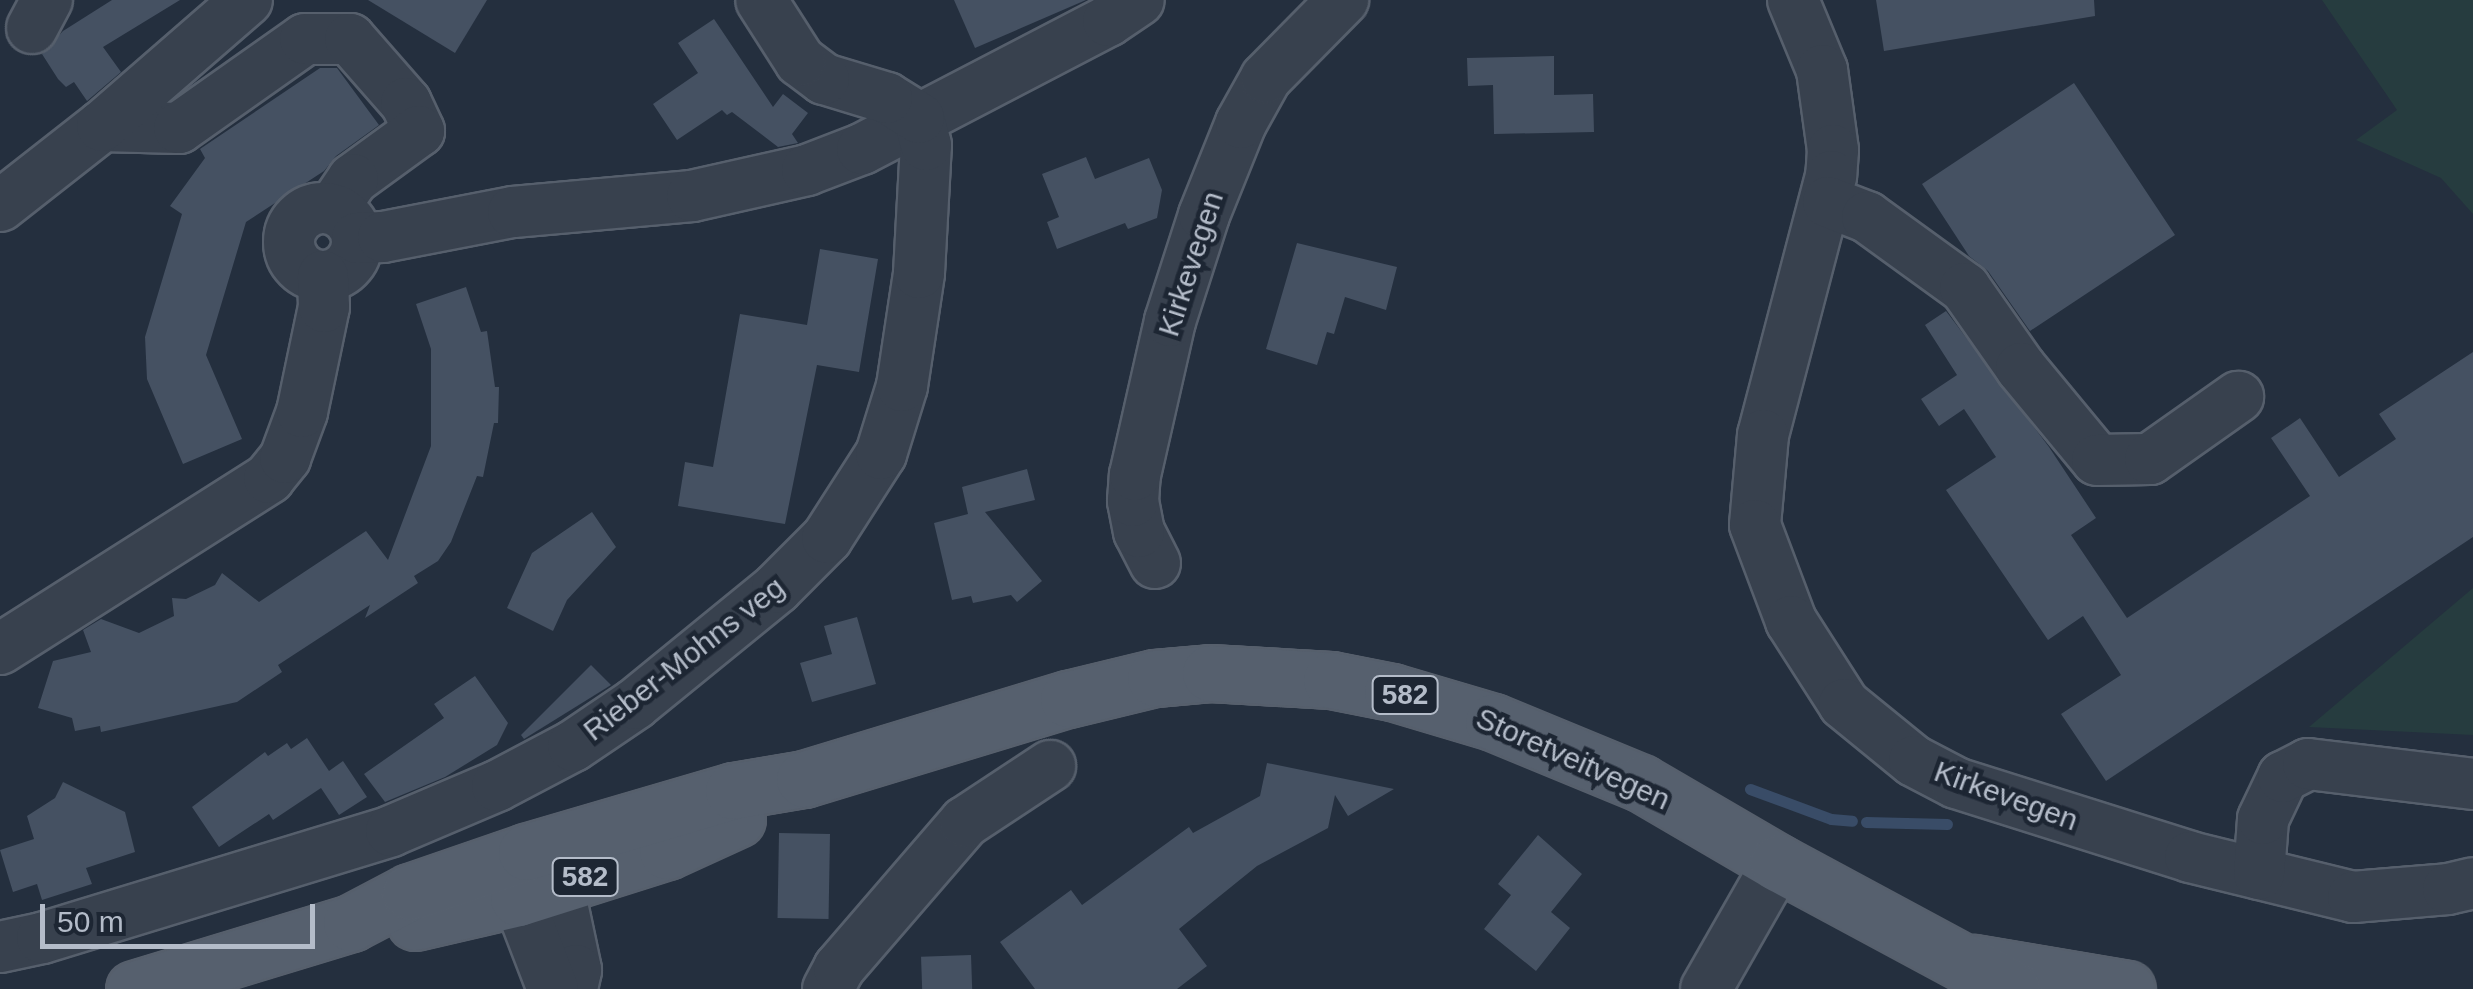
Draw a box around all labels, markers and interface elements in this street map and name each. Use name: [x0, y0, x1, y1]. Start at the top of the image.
street label: Kirkevegen: [1151, 187, 1231, 341]
street label: Rieber-Mohns veg: [576, 569, 792, 749]
road number: 582: [1370, 672, 1440, 718]
street label: Storetveitvegen: [1470, 700, 1676, 818]
street label: Kirkevegen: [1929, 753, 2083, 839]
road number: 582: [550, 854, 620, 900]
scale bar: [45, 884, 320, 946]
text: 50 m: [57, 905, 124, 938]

